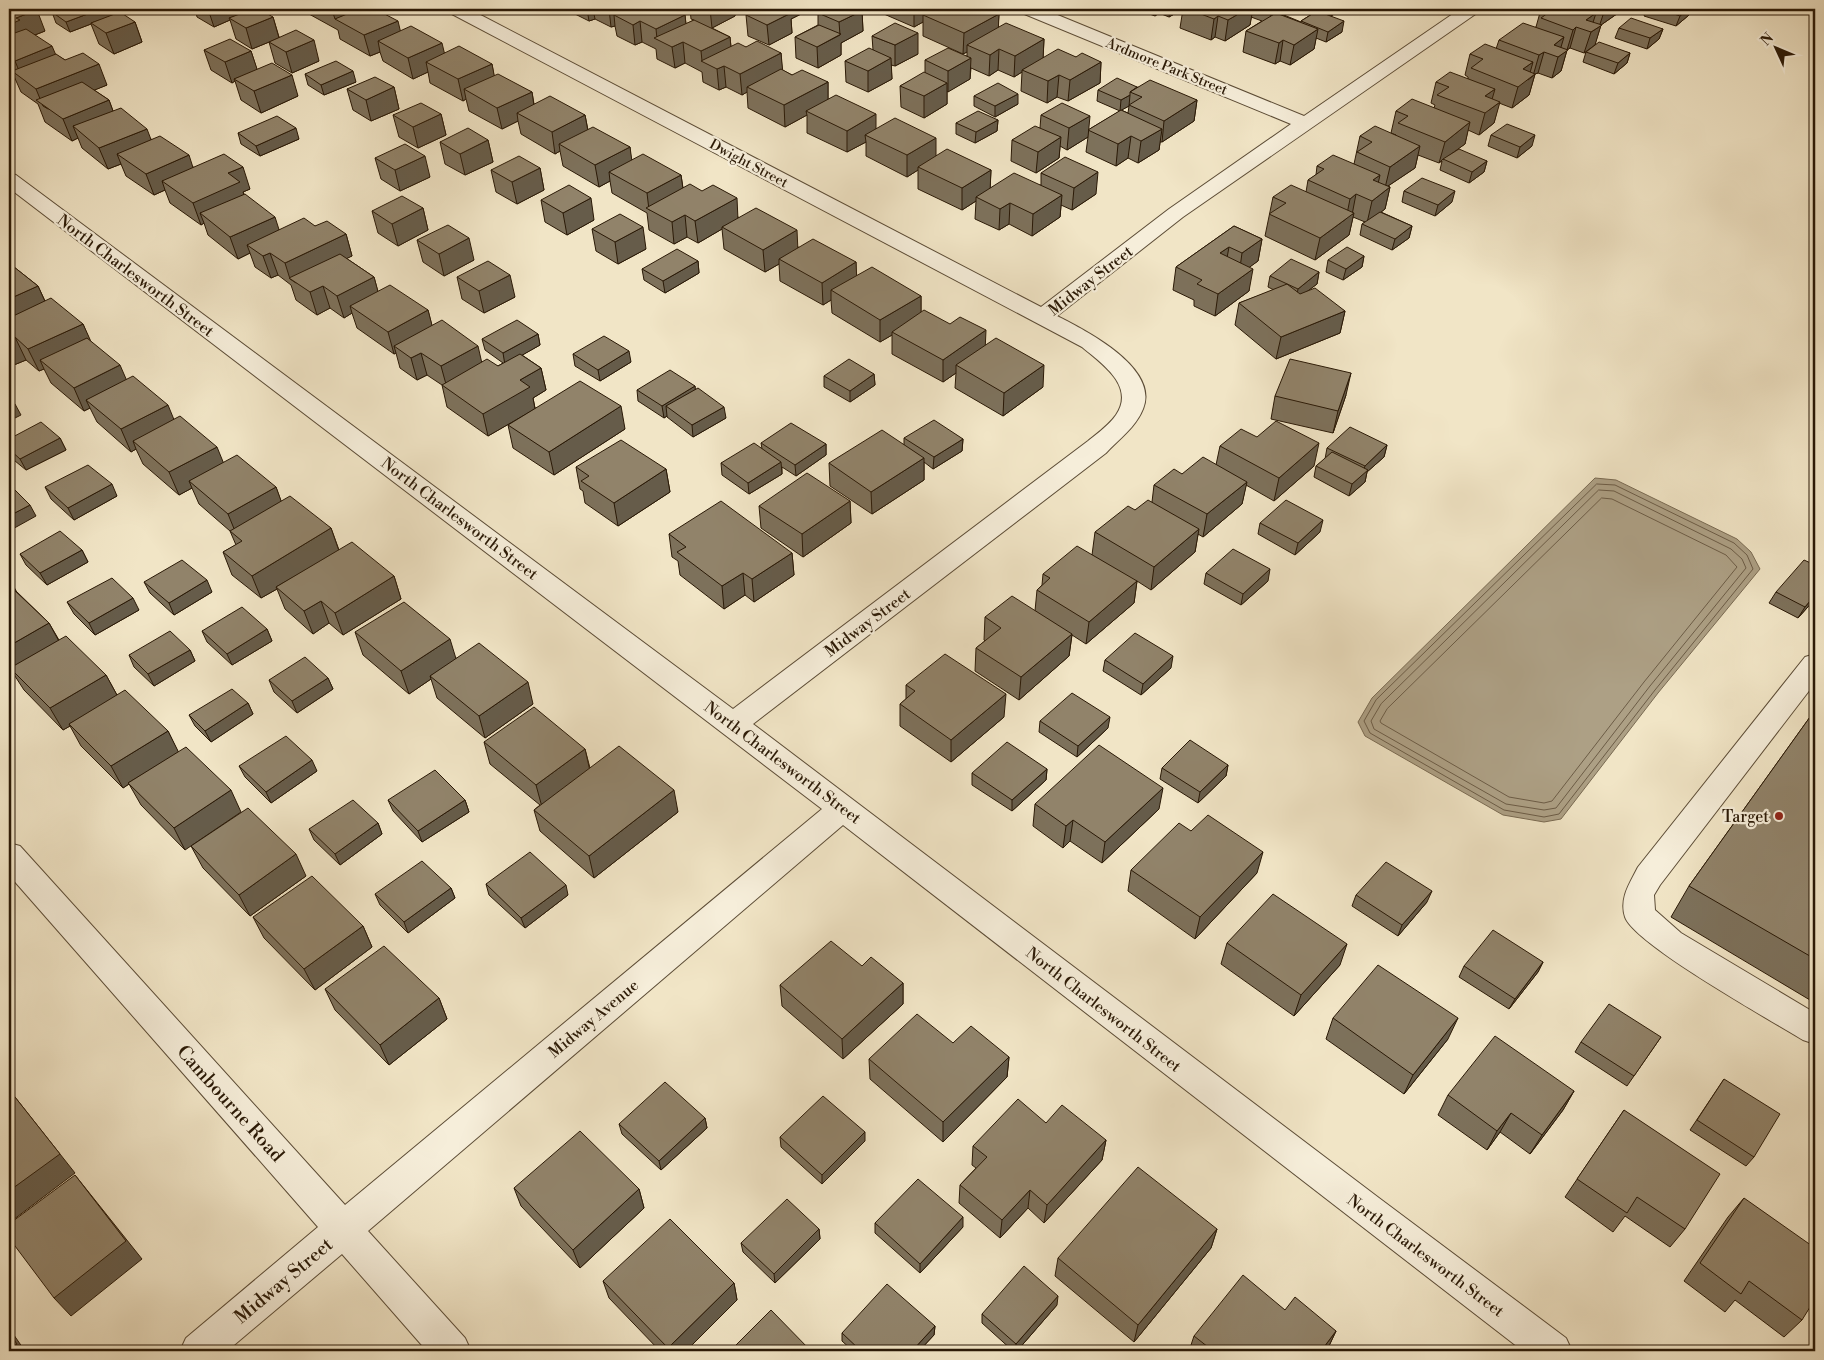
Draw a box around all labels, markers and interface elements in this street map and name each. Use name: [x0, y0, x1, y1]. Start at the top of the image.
north arrow: [1752, 22, 1802, 72]
text: N: [1757, 29, 1778, 50]
street label: Ardmore Park Street: [1102, 34, 1230, 100]
street label: Dwight Street: [706, 136, 791, 192]
street label: North Charlesworth Street: [53, 210, 218, 342]
street label: Midway Street: [1044, 241, 1137, 320]
street label: North Charlesworth Street: [377, 453, 542, 585]
street label: Midway Street: [821, 584, 915, 662]
street label: North Charlesworth Street: [700, 697, 865, 829]
place label: Target: [1722, 807, 1769, 827]
marker: Target: [1773, 810, 1785, 822]
street label: North Charlesworth Street: [1022, 943, 1185, 1077]
street label: Midway Avenue: [544, 975, 643, 1062]
street label: Cambourne Road: [171, 1040, 289, 1167]
street label: North Charlesworth Street: [1343, 1190, 1508, 1322]
street label: Midway Street: [229, 1232, 338, 1329]

